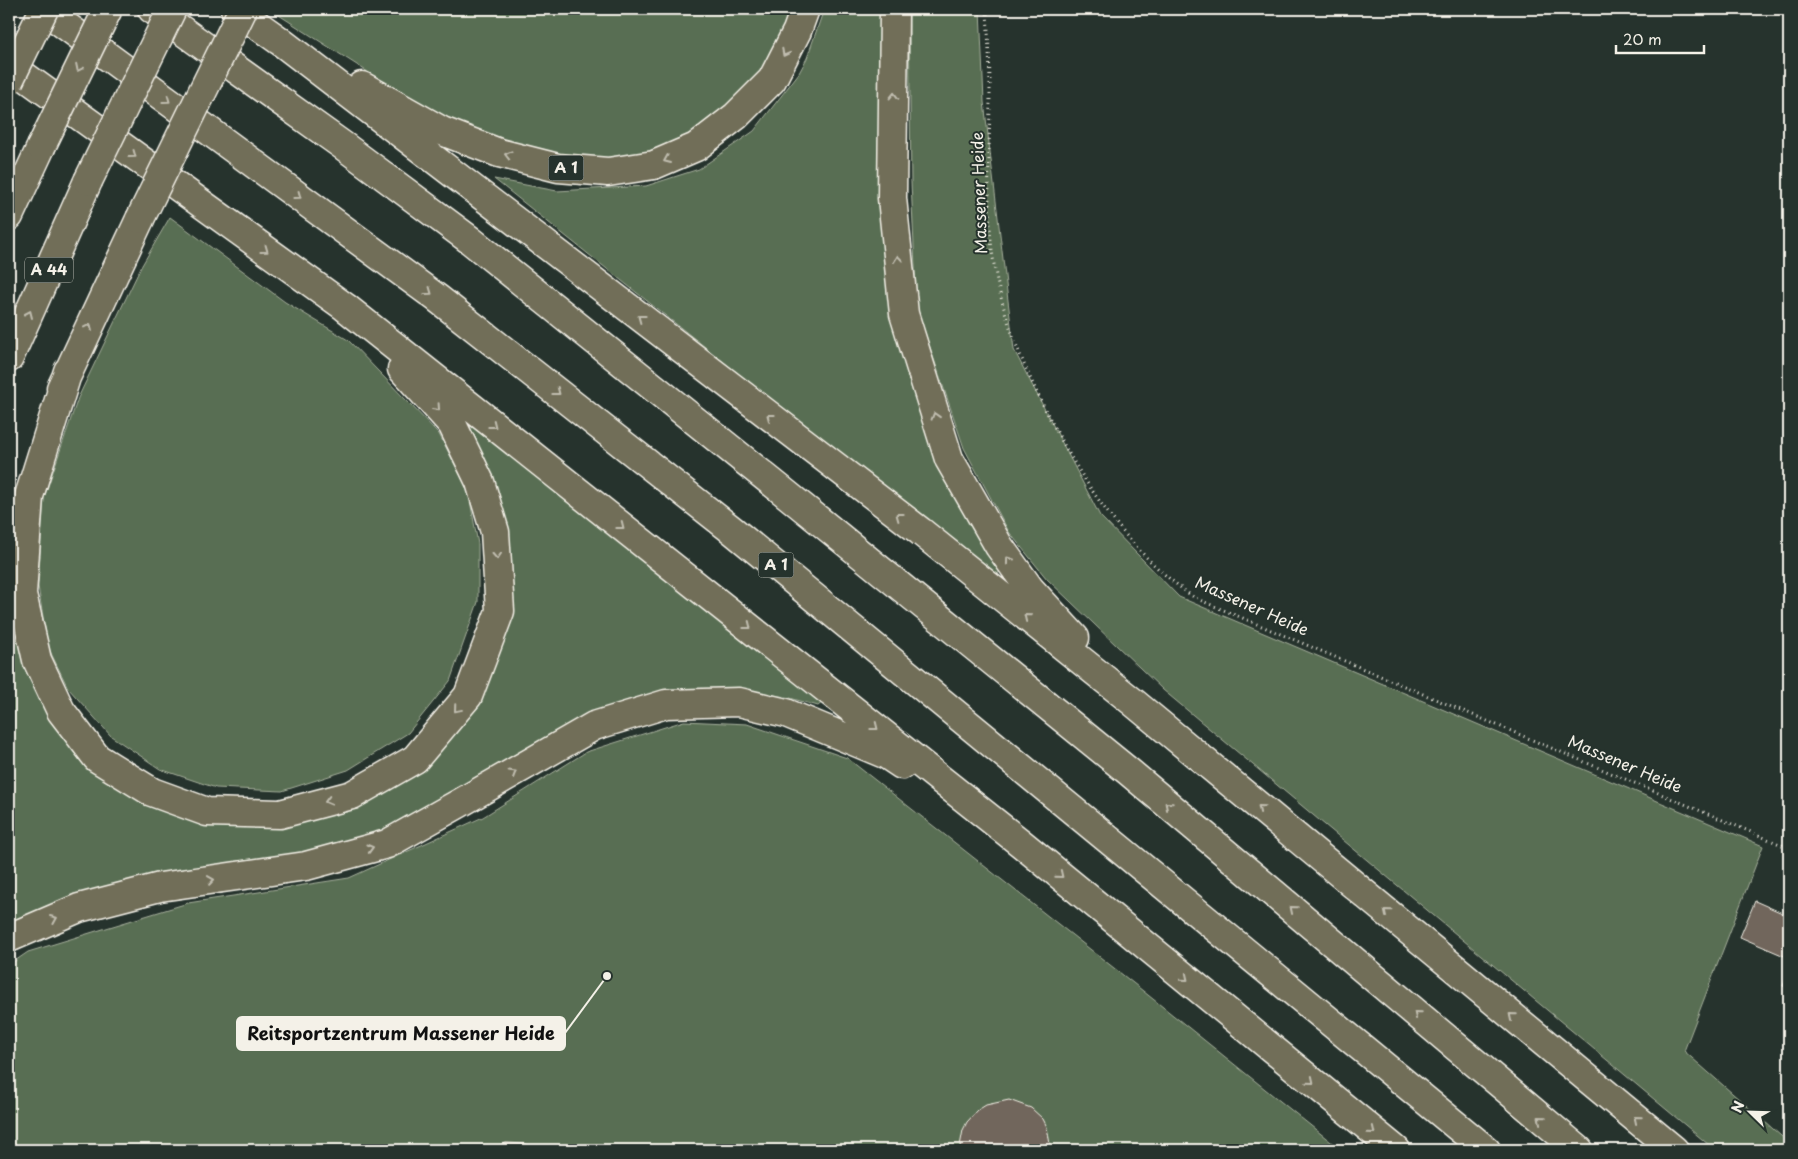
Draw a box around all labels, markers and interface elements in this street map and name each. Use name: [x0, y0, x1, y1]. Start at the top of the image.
scale bar: [1616, 22, 1703, 54]
text: 20 m: [1623, 27, 1662, 50]
one-way arrow: [781, 48, 791, 57]
one-way arrow: [75, 63, 85, 72]
one-way arrow: [888, 92, 899, 100]
one-way arrow: [161, 94, 171, 103]
street label: Massener Heide: [964, 132, 992, 254]
one-way arrow: [128, 149, 137, 158]
one-way arrow: [504, 150, 513, 161]
one-way arrow: [663, 153, 672, 164]
road number: A 1: [548, 156, 584, 180]
one-way arrow: [292, 190, 302, 199]
one-way arrow: [259, 244, 269, 253]
one-way arrow: [893, 254, 904, 262]
road number: A 44: [25, 258, 73, 282]
one-way arrow: [423, 286, 433, 295]
one-way arrow: [22, 310, 33, 319]
one-way arrow: [637, 315, 647, 324]
one-way arrow: [83, 324, 93, 333]
one-way arrow: [551, 387, 560, 395]
one-way arrow: [431, 402, 440, 411]
one-way arrow: [931, 412, 941, 421]
one-way arrow: [767, 414, 776, 422]
one-way arrow: [487, 419, 496, 427]
one-way arrow: [896, 513, 905, 521]
one-way arrow: [615, 520, 624, 529]
one-way arrow: [491, 552, 502, 560]
road number: A 1: [758, 552, 794, 578]
one-way arrow: [1006, 556, 1015, 566]
street label: Massener Heide: [1192, 569, 1313, 641]
one-way arrow: [1023, 613, 1032, 622]
one-way arrow: [742, 621, 751, 629]
one-way arrow: [454, 703, 463, 712]
one-way arrow: [869, 722, 878, 730]
street label: Massener Heide: [1565, 728, 1686, 798]
one-way arrow: [508, 769, 517, 779]
one-way arrow: [324, 795, 333, 806]
one-way arrow: [1165, 801, 1174, 810]
one-way arrow: [1258, 805, 1267, 814]
one-way arrow: [365, 844, 373, 854]
one-way arrow: [1054, 869, 1063, 878]
one-way arrow: [207, 875, 215, 886]
one-way arrow: [1289, 906, 1298, 915]
one-way arrow: [1383, 908, 1392, 917]
one-way arrow: [49, 914, 58, 925]
one-way arrow: [1180, 972, 1189, 981]
one-way arrow: [1414, 1012, 1423, 1020]
one-way arrow: [1509, 1013, 1518, 1021]
callout: Reitsportzentrum Massener Heide: [237, 1017, 565, 1050]
text: Reitsportzentrum Massener Heide: [247, 1019, 555, 1046]
one-way arrow: [1305, 1075, 1314, 1083]
north arrow: [1726, 1086, 1776, 1136]
text: N: [1726, 1098, 1749, 1116]
one-way arrow: [1538, 1115, 1547, 1124]
one-way arrow: [1634, 1117, 1643, 1125]
one-way arrow: [1366, 1125, 1375, 1133]

